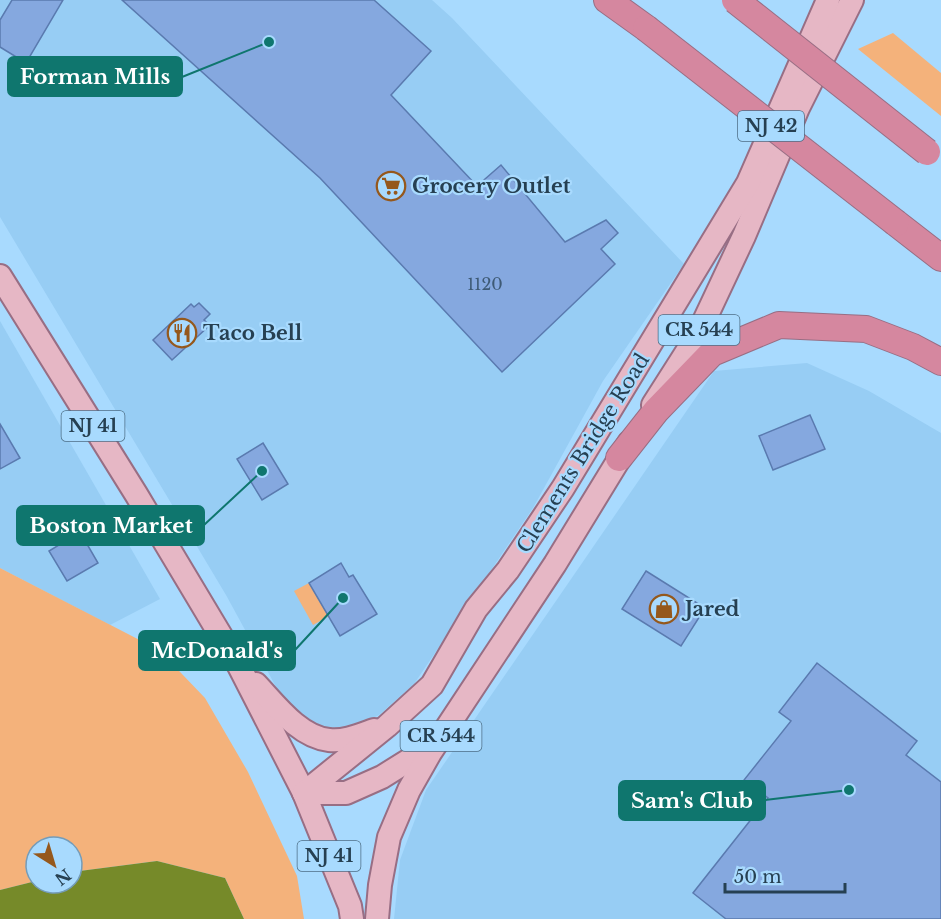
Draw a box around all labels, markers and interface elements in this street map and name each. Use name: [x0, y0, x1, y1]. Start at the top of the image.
callout: Forman Mills: [8, 57, 182, 96]
text: Forman Mills: [20, 64, 170, 90]
road number: NJ 42: [738, 111, 804, 141]
supermarket icon: Grocery Outlet: [375, 170, 407, 202]
place label: Grocery Outlet: [412, 174, 571, 198]
house number: 1120: [467, 274, 503, 294]
road number: CR 544: [658, 315, 740, 345]
restaurant icon: Taco Bell: [166, 317, 198, 349]
place label: Taco Bell: [203, 321, 302, 345]
street label: Clements Bridge Road: [512, 349, 654, 557]
road number: NJ 41: [62, 411, 124, 441]
callout: Boston Market: [17, 506, 204, 545]
text: Boston Market: [29, 513, 193, 539]
shop icon: Jared: [648, 593, 680, 625]
place label: Jared: [681, 597, 740, 621]
callout: McDonald's: [139, 631, 295, 670]
text: McDonald's: [151, 638, 283, 664]
road number: CR 544: [400, 721, 482, 751]
callout: Sam's Club: [619, 781, 765, 820]
text: Sam's Club: [631, 788, 753, 814]
north arrow: [24, 835, 84, 895]
road number: NJ 41: [298, 841, 360, 871]
scale bar: [725, 856, 845, 894]
text: N: [51, 864, 75, 889]
text: 50 m: [734, 866, 782, 888]

